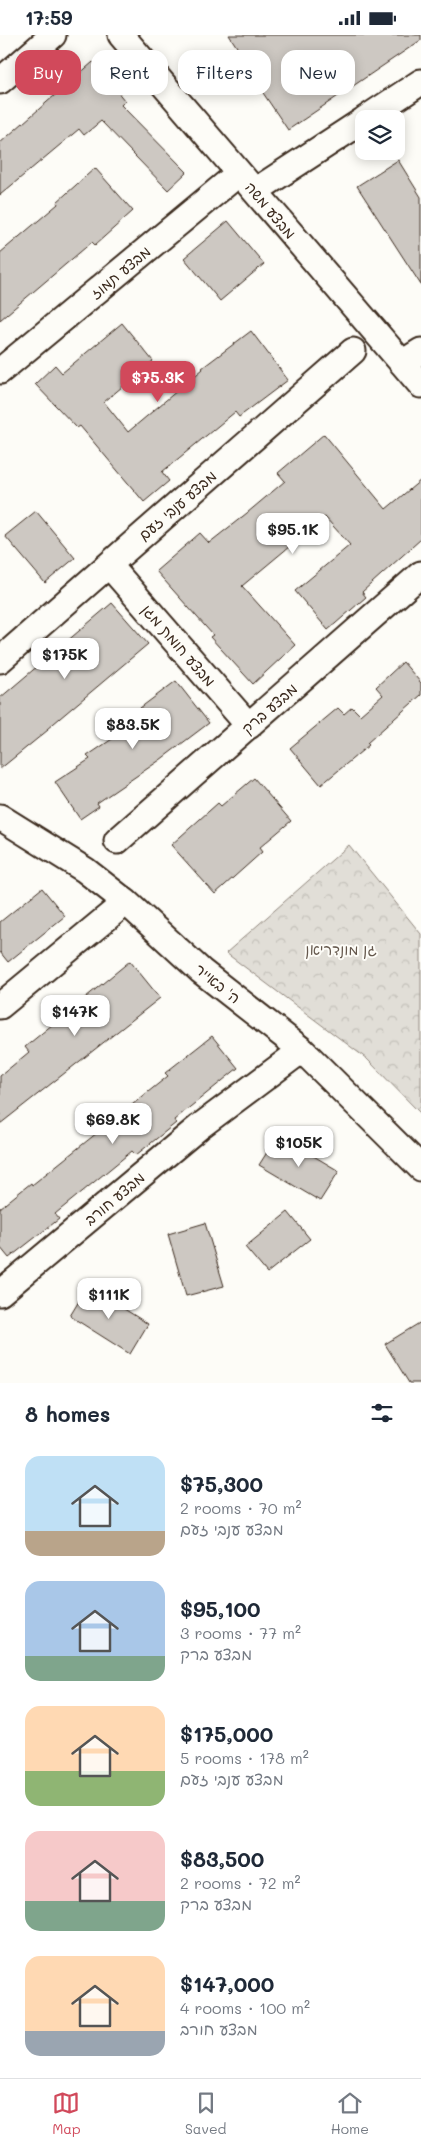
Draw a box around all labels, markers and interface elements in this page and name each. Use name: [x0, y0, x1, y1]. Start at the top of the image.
text: 17:59: [25, 5, 73, 30]
chip: Buy: [15, 50, 81, 95]
chip: Rent: [91, 50, 168, 95]
chip: Filters: [178, 50, 271, 95]
chip: New: [281, 50, 355, 95]
map controls: [355, 110, 405, 160]
button: layers: [355, 110, 405, 160]
street label: מבצע משה: [241, 177, 301, 243]
street label: מבצע תמוז: [86, 241, 154, 303]
pin: $75.3K: [117, 361, 199, 403]
text: $75.3K: [131, 366, 185, 387]
street label: מבצע ענבי זעם: [134, 466, 220, 544]
pin: $95.1K: [252, 513, 334, 555]
text: $95.1K: [267, 518, 319, 539]
street label: מבצע חומת מגן: [137, 600, 220, 691]
pin: $175K: [30, 637, 100, 680]
text: $175K: [42, 643, 88, 664]
street label: מבצע ברק: [237, 678, 301, 738]
pin: $83.5K: [92, 707, 174, 750]
text: $83.5K: [106, 713, 160, 734]
park label: גן מונדריאן: [305, 939, 377, 959]
street label: ה' באייר: [191, 959, 245, 1007]
pin: $147K: [40, 995, 110, 1037]
text: $147K: [52, 1000, 98, 1021]
pin: $69.8K: [72, 1103, 154, 1145]
text: $69.8K: [86, 1108, 140, 1129]
pin: $105K: [264, 1125, 334, 1168]
text: $105K: [275, 1131, 323, 1152]
street label: מבצע חורב: [80, 1167, 148, 1229]
pin: $111K: [74, 1277, 144, 1320]
text: $111K: [88, 1283, 130, 1304]
icon: filters: [368, 1399, 396, 1427]
text: 8 homes: [25, 1400, 110, 1427]
text: $75,300: [180, 1470, 263, 1497]
icon: home: [65, 1476, 125, 1536]
text: 2 rooms · 70 m²: [180, 1497, 301, 1518]
text: מבצע ענבי זעם: [180, 1518, 284, 1539]
text: $95,100: [180, 1595, 261, 1622]
icon: home: [65, 1601, 125, 1661]
text: 3 rooms · 77 m²: [180, 1622, 301, 1643]
text: מבצע ברק: [180, 1643, 252, 1664]
text: $175,000: [180, 1720, 273, 1747]
icon: home: [65, 1726, 125, 1786]
text: 5 rooms · 178 m²: [180, 1747, 309, 1768]
text: מבצע ענבי זעם: [180, 1768, 284, 1789]
text: $83,500: [180, 1845, 264, 1872]
icon: home: [65, 1851, 125, 1911]
text: 2 rooms · 72 m²: [180, 1872, 301, 1893]
text: מבצע ברק: [180, 1893, 252, 1914]
text: $147,000: [180, 1970, 274, 1997]
icon: home: [65, 1976, 125, 2036]
text: 4 rooms · 100 m²: [180, 1997, 310, 2018]
text: מבצע חורב: [180, 2018, 258, 2039]
tab: Map: [52, 2089, 81, 2138]
tab: Saved: [185, 2089, 226, 2138]
tab: Home: [331, 2089, 369, 2138]

